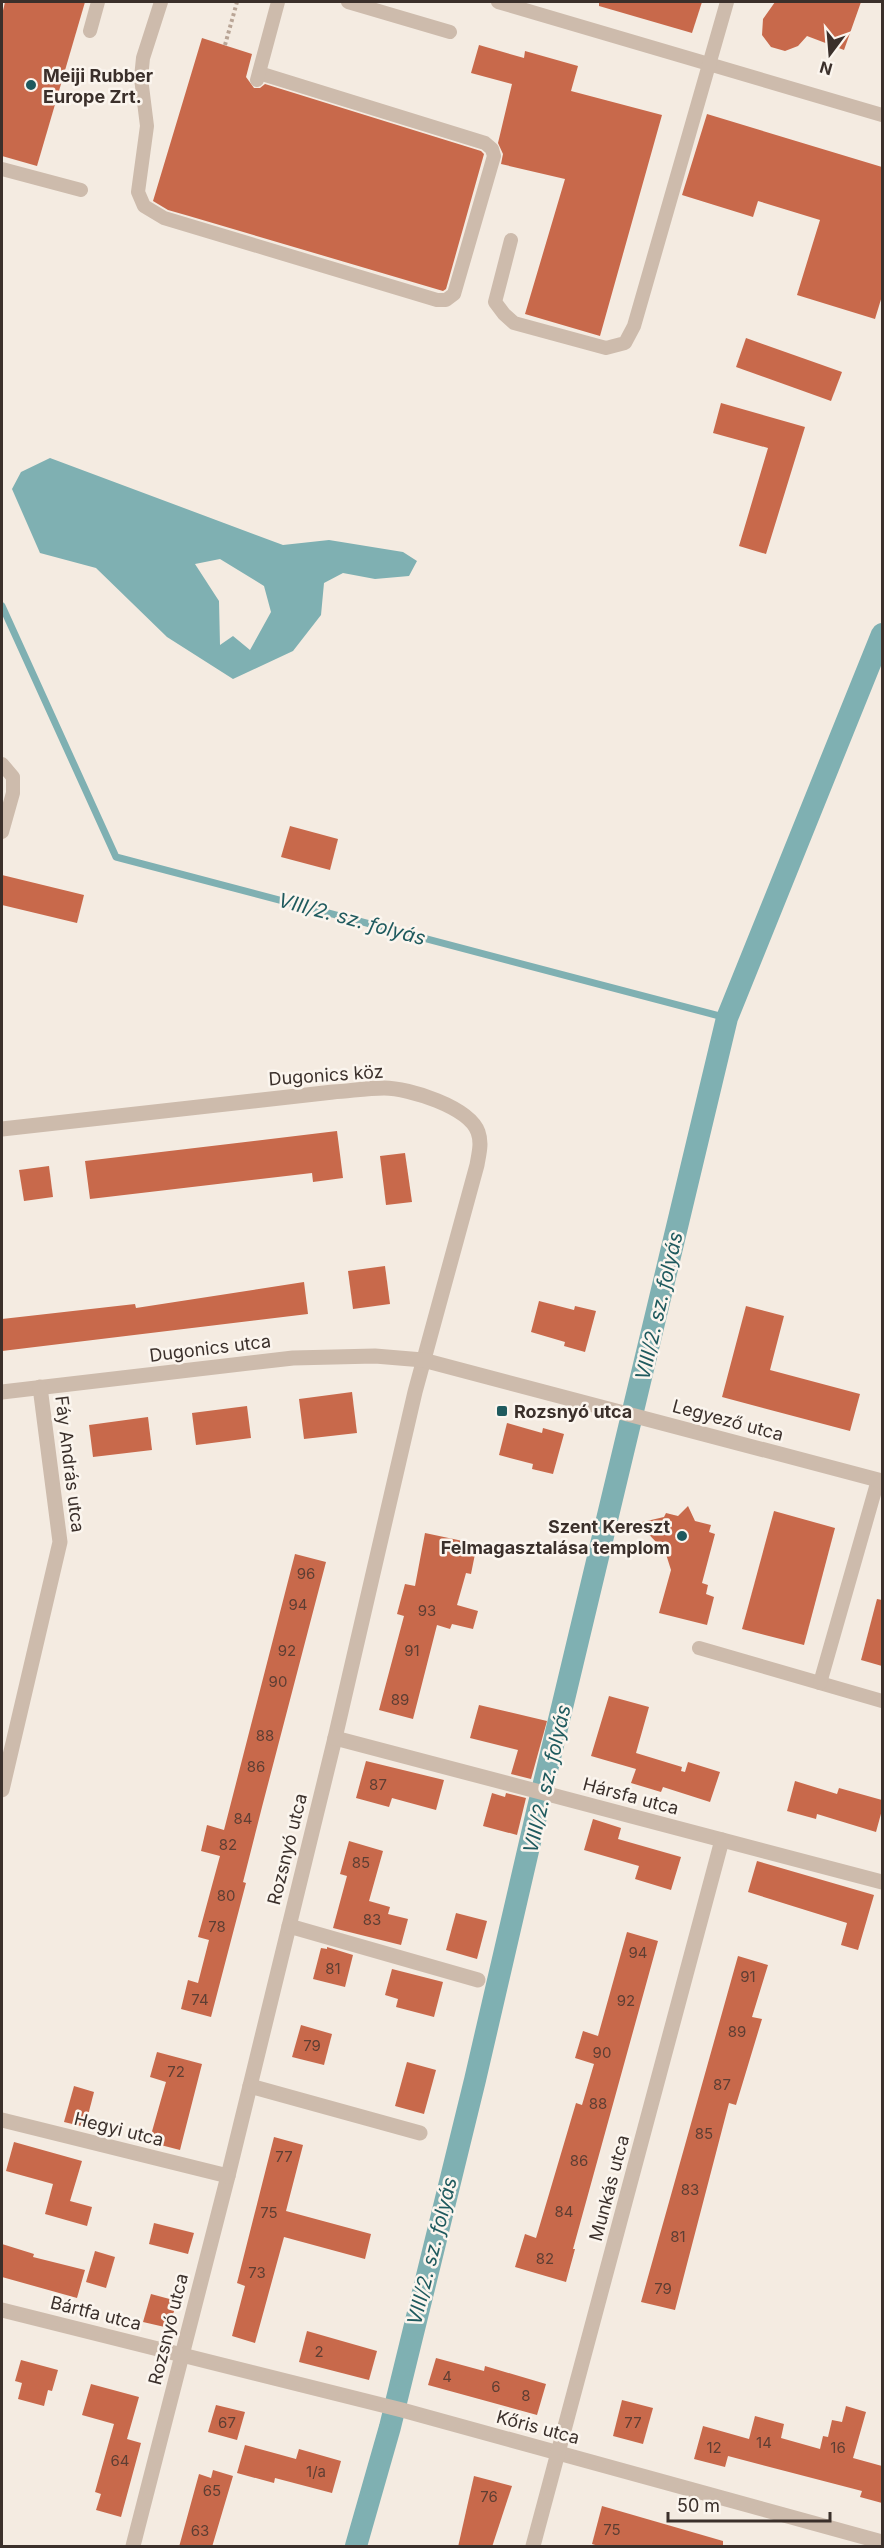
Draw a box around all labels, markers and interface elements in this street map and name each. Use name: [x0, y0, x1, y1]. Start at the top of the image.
north arrow: [800, 24, 860, 84]
text: N: [817, 57, 834, 80]
place label: Meiji Rubber Europe Zrt.: [43, 65, 153, 107]
marker: Meiji Rubber Europe Zrt.: [24, 78, 38, 92]
water label: VIII/2. sz. folyás: [276, 888, 428, 950]
street label: Dugonics köz: [268, 1061, 384, 1089]
water label: VIII/2. sz. folyás: [630, 1230, 688, 1382]
street label: Dugonics utca: [148, 1330, 272, 1366]
street label: Fáy András utca: [51, 1394, 89, 1534]
street label: Legyező utca: [670, 1395, 786, 1445]
place label: Rozsnyó utca: [514, 1401, 632, 1422]
marker: Rozsnyó utca: [495, 1404, 509, 1418]
place label: Szent Kereszt Felmagasztalása templom: [441, 1516, 670, 1558]
marker: Szent Kereszt Felmagasztalása templom: [675, 1529, 689, 1543]
house number: 96: [297, 1564, 315, 1583]
house number: 94: [289, 1595, 308, 1614]
house number: 93: [418, 1601, 436, 1620]
house number: 92: [278, 1641, 296, 1660]
house number: 91: [404, 1641, 420, 1660]
house number: 90: [269, 1672, 287, 1691]
house number: 89: [391, 1690, 409, 1709]
water label: VIII/2. sz. folyás: [518, 1703, 576, 1855]
house number: 88: [256, 1726, 274, 1745]
house number: 86: [247, 1757, 265, 1776]
street label: Hársfa utca: [581, 1773, 681, 1819]
house number: 87: [369, 1775, 387, 1794]
street label: Rozsnyó utca: [263, 1791, 311, 1907]
house number: 84: [234, 1809, 252, 1828]
house number: 82: [219, 1835, 237, 1854]
house number: 85: [352, 1853, 370, 1872]
house number: 80: [217, 1886, 235, 1905]
house number: 83: [363, 1910, 381, 1929]
house number: 78: [208, 1917, 226, 1936]
house number: 94: [629, 1943, 648, 1962]
house number: 81: [325, 1959, 341, 1978]
house number: 91: [740, 1967, 756, 1986]
house number: 74: [191, 1990, 209, 2009]
house number: 92: [617, 1991, 635, 2010]
house number: 89: [728, 2022, 746, 2041]
house number: 79: [303, 2036, 321, 2055]
house number: 90: [593, 2043, 611, 2062]
house number: 72: [167, 2062, 185, 2081]
house number: 87: [713, 2075, 731, 2094]
house number: 88: [589, 2094, 607, 2113]
street label: Hegyi utca: [72, 2108, 166, 2150]
house number: 85: [695, 2124, 713, 2143]
street label: Munkás utca: [585, 2133, 633, 2243]
house number: 77: [275, 2147, 293, 2166]
house number: 86: [570, 2151, 588, 2170]
water label: VIII/2. sz. folyás: [402, 2175, 462, 2327]
house number: 83: [681, 2180, 699, 2199]
house number: 84: [555, 2202, 573, 2221]
house number: 75: [260, 2203, 278, 2222]
house number: 81: [670, 2227, 686, 2246]
house number: 82: [536, 2249, 554, 2268]
house number: 73: [248, 2263, 266, 2282]
street label: Rozsnyó utca: [144, 2271, 192, 2387]
house number: 79: [654, 2279, 672, 2298]
street label: Bártfa utca: [48, 2292, 144, 2334]
house number: 2: [314, 2342, 324, 2361]
house number: 4: [442, 2367, 452, 2386]
house number: 6: [491, 2377, 501, 2396]
house number: 8: [521, 2386, 531, 2405]
street label: Kőris utca: [494, 2406, 582, 2448]
house number: 67: [218, 2413, 236, 2432]
house number: 77: [624, 2413, 642, 2432]
house number: 14: [756, 2433, 772, 2452]
house number: 12: [706, 2438, 722, 2457]
house number: 16: [830, 2438, 846, 2457]
house number: 64: [111, 2451, 130, 2470]
house number: 1/a: [306, 2462, 326, 2481]
house number: 65: [203, 2481, 221, 2500]
scale bar: [668, 2485, 830, 2523]
house number: 76: [480, 2487, 498, 2506]
text: 50 m: [677, 2495, 720, 2516]
house number: 75: [603, 2520, 621, 2539]
house number: 63: [191, 2521, 209, 2540]

